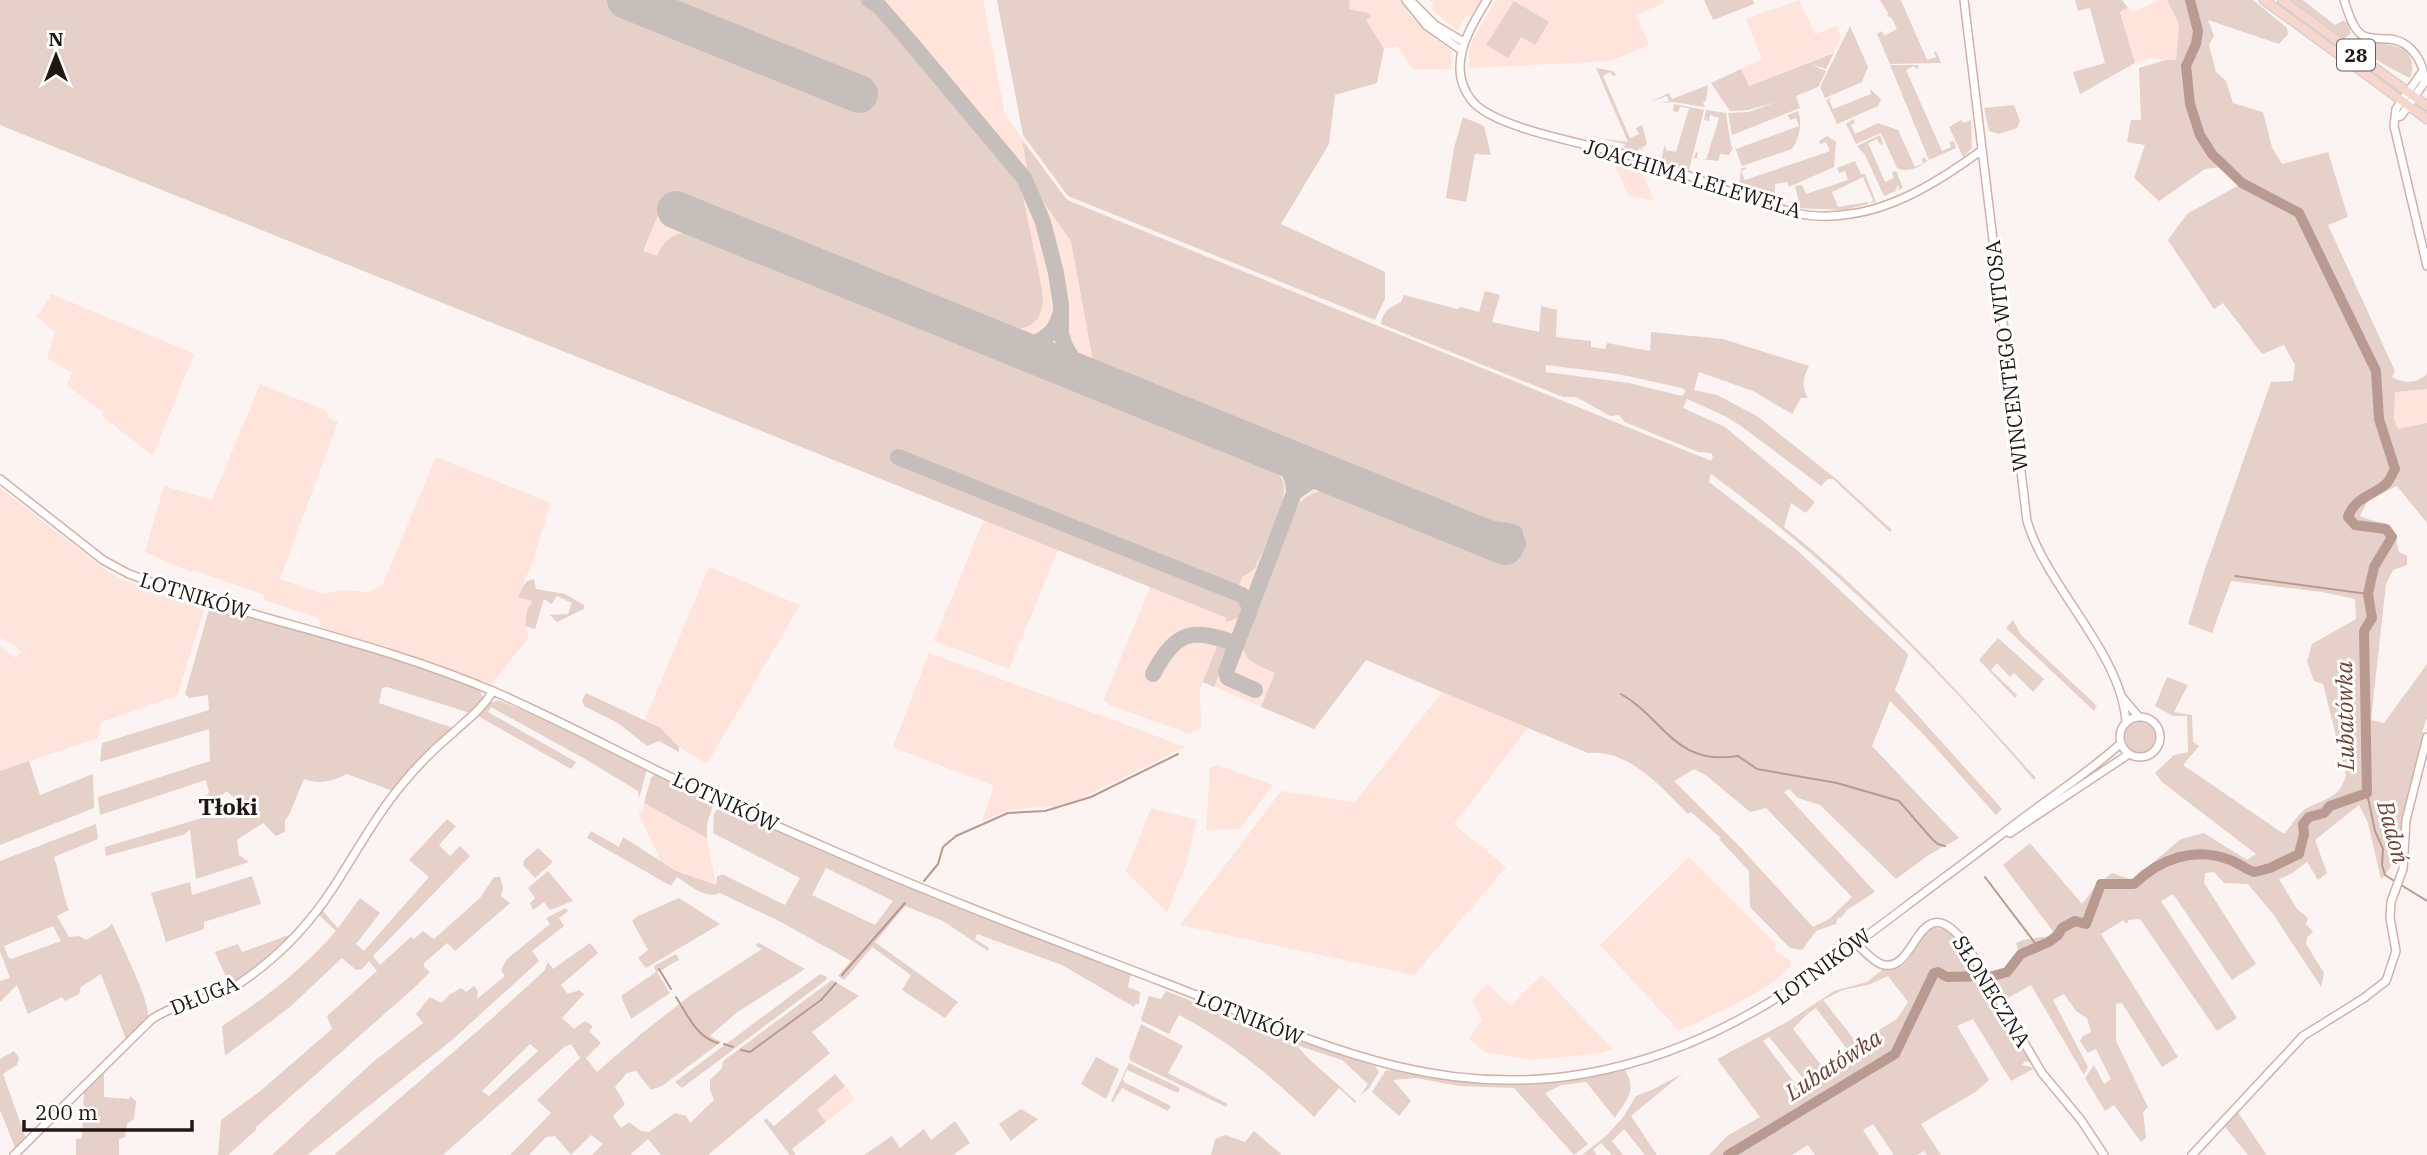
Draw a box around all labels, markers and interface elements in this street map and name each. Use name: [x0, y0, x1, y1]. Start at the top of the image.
north arrow: [21, 21, 91, 91]
text: N: [48, 27, 64, 51]
road number: 28: [2337, 40, 2375, 70]
street label: JOACHIMA LELEWELA: [1581, 132, 1806, 225]
street label: WINCENTEGO WITOSA: [1978, 238, 2034, 473]
street label: LOTNIKÓW: [137, 565, 253, 625]
water label: Lubatówka: [2328, 660, 2360, 772]
street label: LOTNIKÓW: [669, 764, 783, 838]
district label: Tłoki: [198, 791, 258, 821]
water label: Badoń: [2371, 796, 2417, 867]
street label: LOTNIKÓW: [1768, 921, 1876, 1011]
street label: SŁONECZNA: [1947, 930, 2038, 1053]
street label: DŁUGA: [166, 968, 243, 1021]
street label: LOTNIKÓW: [1192, 983, 1308, 1051]
water label: Lubatówka: [1778, 1021, 1888, 1107]
scale bar: [24, 1088, 192, 1132]
text: 200 m: [35, 1098, 98, 1126]

